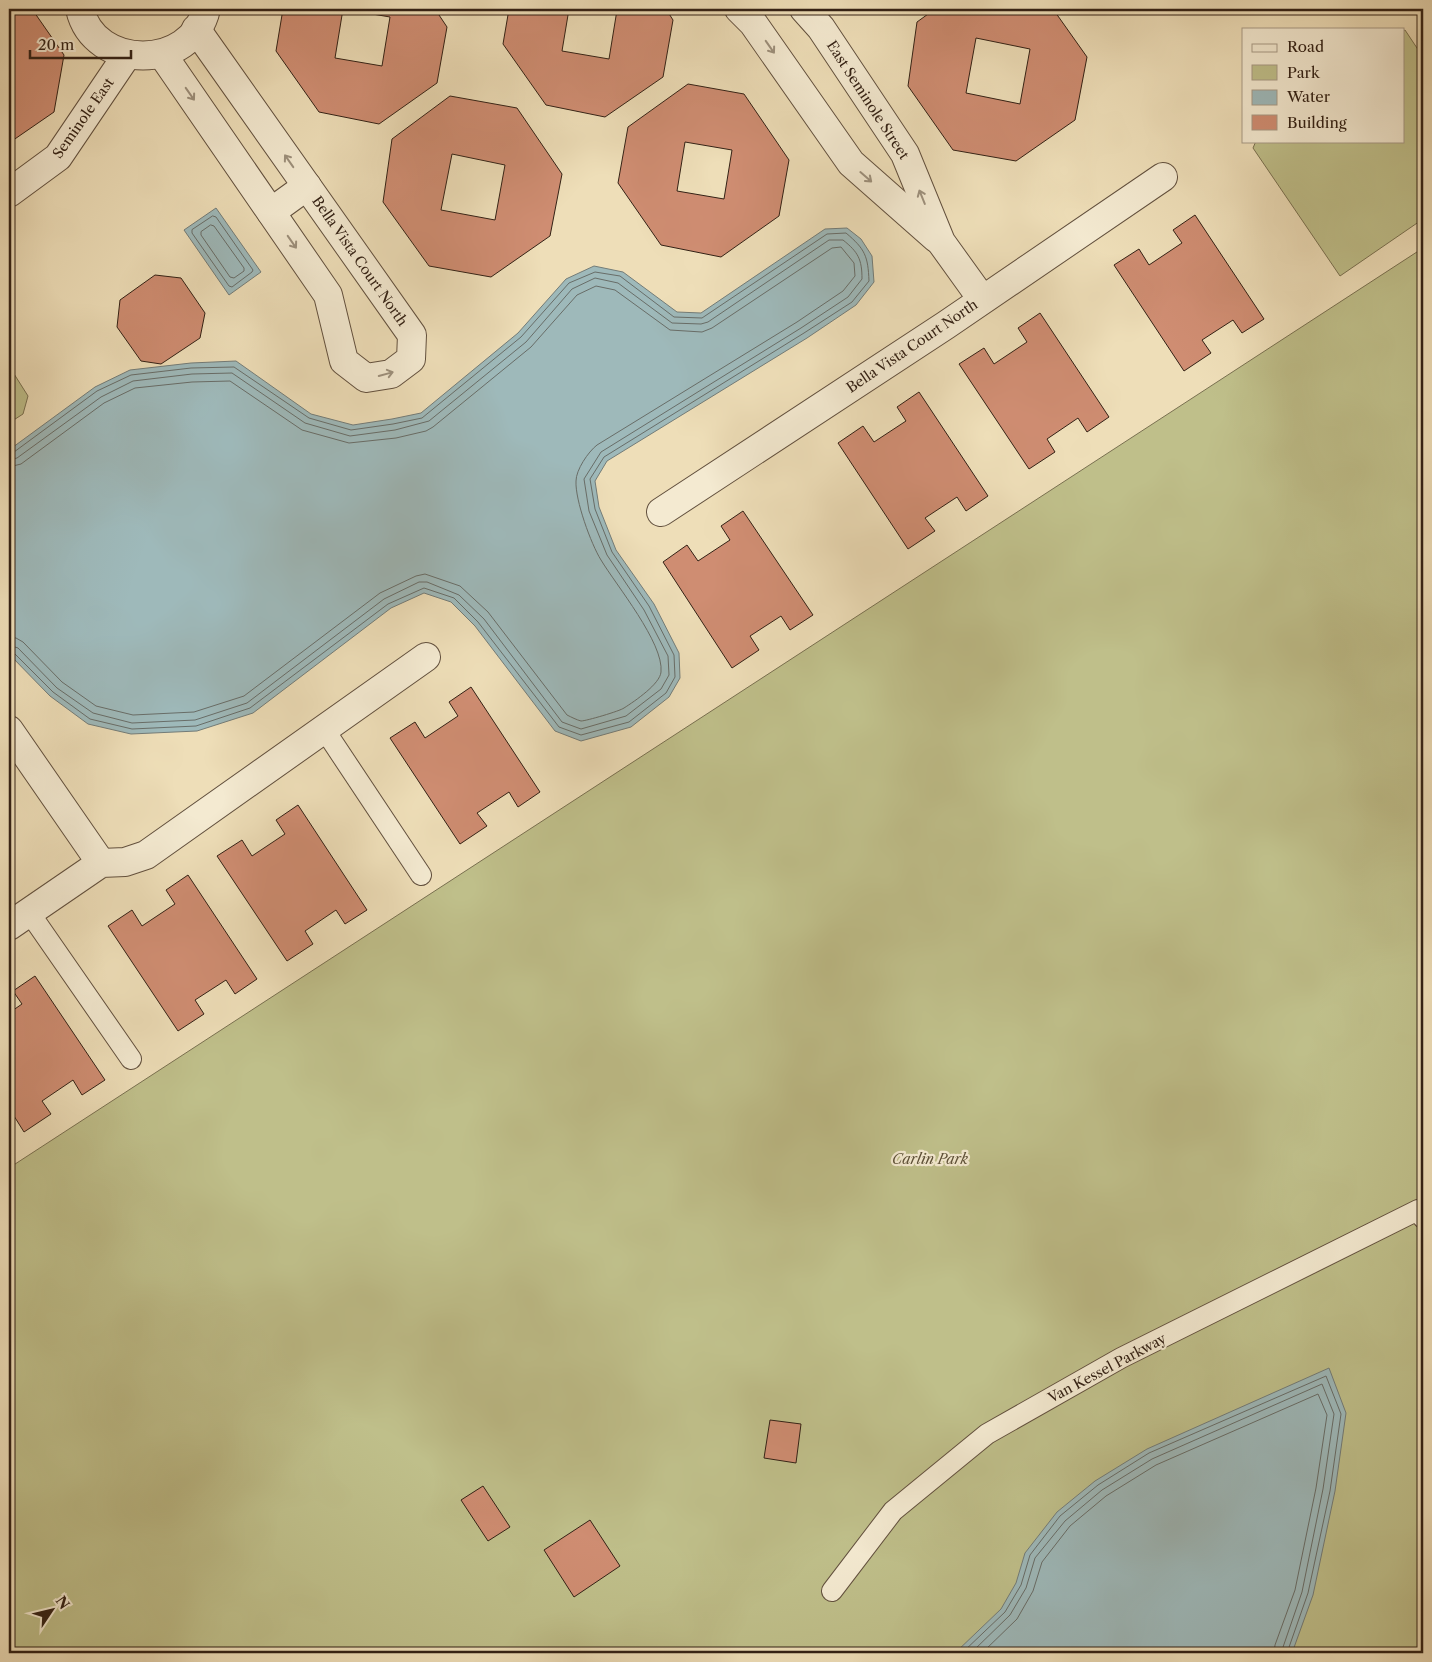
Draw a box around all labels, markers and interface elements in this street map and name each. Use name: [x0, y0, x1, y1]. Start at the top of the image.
scale bar: [30, 28, 131, 60]
legend: [1242, 28, 1404, 142]
text: 20 m: [38, 35, 74, 54]
street label: East Seminole Street: [823, 37, 913, 163]
text: Road: [1287, 37, 1324, 56]
one-way arrow: [764, 40, 775, 53]
text: Park: [1287, 63, 1321, 82]
street label: Seminole East: [48, 74, 118, 162]
one-way arrow: [185, 87, 195, 101]
text: Water: [1286, 87, 1331, 106]
text: Building: [1287, 113, 1347, 132]
one-way arrow: [284, 154, 294, 168]
one-way arrow: [860, 171, 873, 182]
one-way arrow: [917, 190, 927, 205]
street label: Bella Vista Court North: [308, 193, 412, 330]
one-way arrow: [287, 235, 297, 249]
street label: Bella Vista Court North: [843, 295, 981, 397]
one-way arrow: [377, 369, 393, 379]
park label: Carlin Park: [892, 1150, 969, 1168]
street label: Van Kessel Parkway: [1044, 1329, 1169, 1407]
north arrow: [28, 1584, 78, 1634]
text: N: [52, 1592, 74, 1613]

